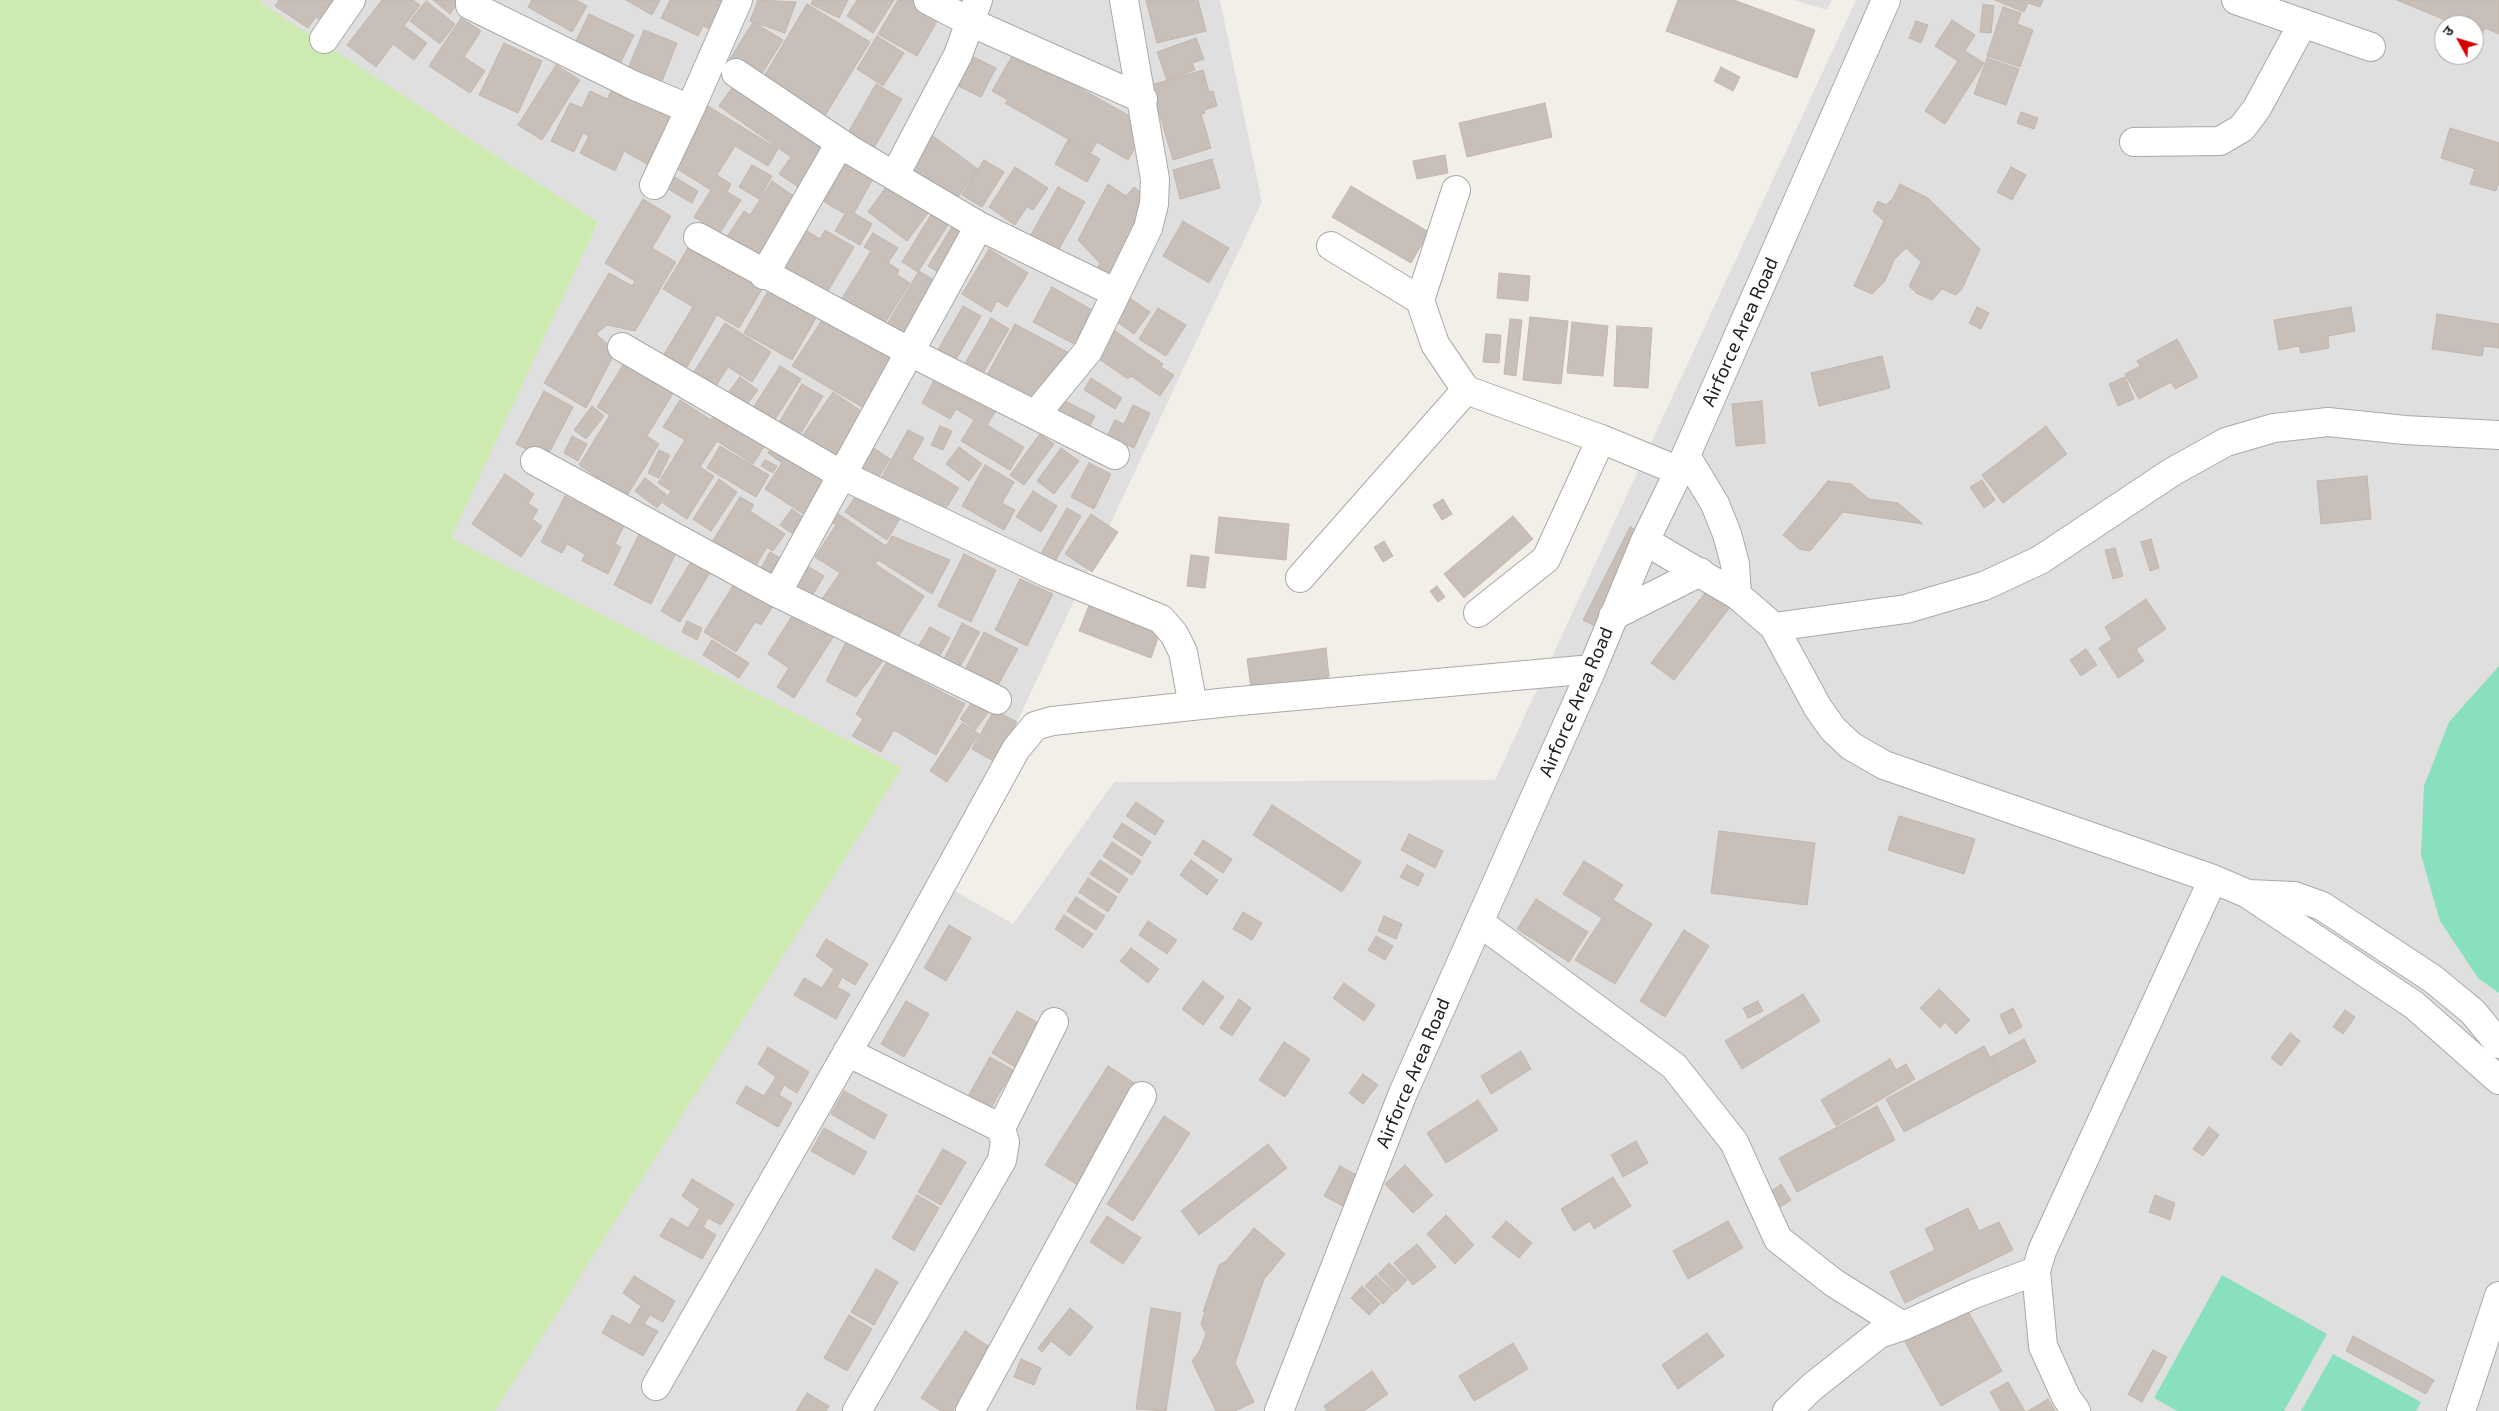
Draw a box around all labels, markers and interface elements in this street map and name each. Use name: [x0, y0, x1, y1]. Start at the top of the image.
north arrow: [2434, 15, 2484, 65]
text: उ: [2439, 22, 2457, 39]
street label: Airforce Area Road: [1697, 254, 1783, 410]
street label: Airforce Area Road: [1534, 624, 1618, 780]
street label: Airforce Area Road: [1371, 995, 1455, 1151]

